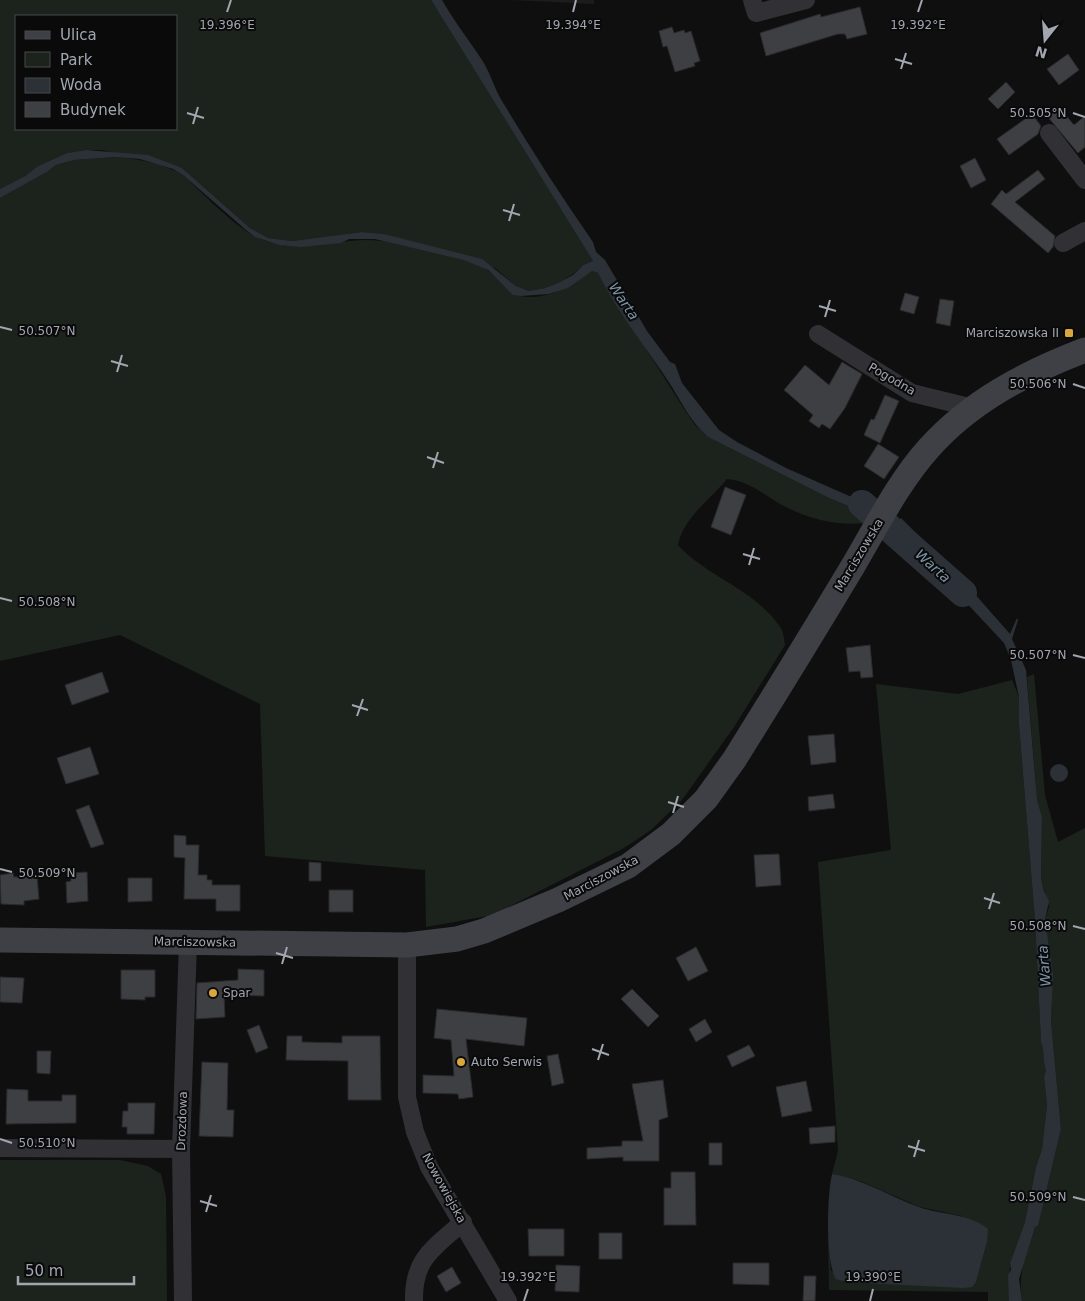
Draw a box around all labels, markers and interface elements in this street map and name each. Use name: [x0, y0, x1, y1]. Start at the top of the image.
legend: [15, 15, 178, 130]
north arrow: [1020, 15, 1070, 65]
text: 19.396°E: [199, 18, 255, 32]
text: 19.394°E: [545, 18, 601, 32]
text: 19.392°E: [890, 18, 946, 32]
text: Ulica: [60, 26, 97, 44]
text: N: [1033, 43, 1049, 62]
text: Park: [60, 51, 93, 69]
text: Woda: [60, 76, 102, 94]
text: Budynek: [60, 101, 126, 119]
text: 50.505°N: [1010, 106, 1066, 120]
water label: Warta: [606, 279, 642, 323]
text: 50.507°N: [19, 324, 75, 338]
place label: Marciszowska II: [966, 326, 1059, 340]
marker: Marciszowska II: [1063, 327, 1075, 339]
street label: Pogodna: [866, 360, 918, 398]
text: 50.506°N: [1010, 377, 1066, 391]
street label: Marciszowska: [832, 516, 886, 594]
water label: Warta: [912, 546, 954, 586]
text: 50.508°N: [19, 595, 75, 609]
text: 50.507°N: [1010, 648, 1066, 662]
street label: Marciszowska: [561, 852, 641, 904]
text: 50.509°N: [19, 866, 75, 880]
text: 50.508°N: [1010, 919, 1066, 933]
street label: Marciszowska: [154, 934, 236, 950]
water label: Warta: [1034, 945, 1054, 987]
place label: Spar: [223, 986, 251, 1000]
marker: Spar: [207, 987, 219, 999]
place label: Auto Serwis: [471, 1055, 542, 1069]
marker: Auto Serwis: [455, 1056, 467, 1068]
street label: Drozdowa: [174, 1091, 190, 1151]
text: 50.510°N: [19, 1136, 75, 1150]
street label: Nowowiejska: [419, 1151, 469, 1225]
text: 50.509°N: [1010, 1190, 1066, 1204]
scale bar: [18, 1254, 134, 1286]
text: 50 m: [25, 1262, 63, 1280]
text: 19.392°E: [500, 1270, 556, 1284]
text: 19.390°E: [845, 1270, 901, 1284]

